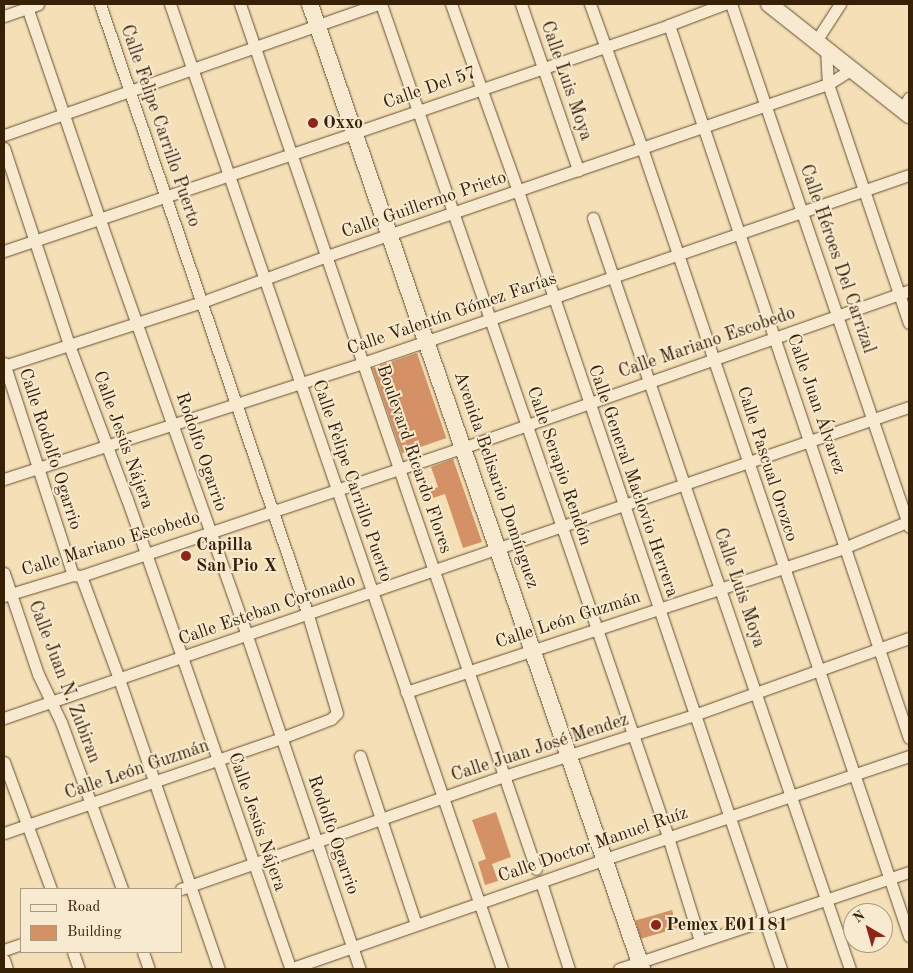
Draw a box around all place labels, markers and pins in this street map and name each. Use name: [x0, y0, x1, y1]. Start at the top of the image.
place label: Oxxo: [323, 112, 363, 134]
marker: Oxxo: [307, 117, 319, 129]
place label: Capilla San Pio X: [196, 535, 277, 578]
marker: Capilla San Pio X: [180, 550, 192, 562]
place label: Pemex E01181: [666, 914, 788, 936]
marker: Pemex E01181: [650, 919, 662, 931]

